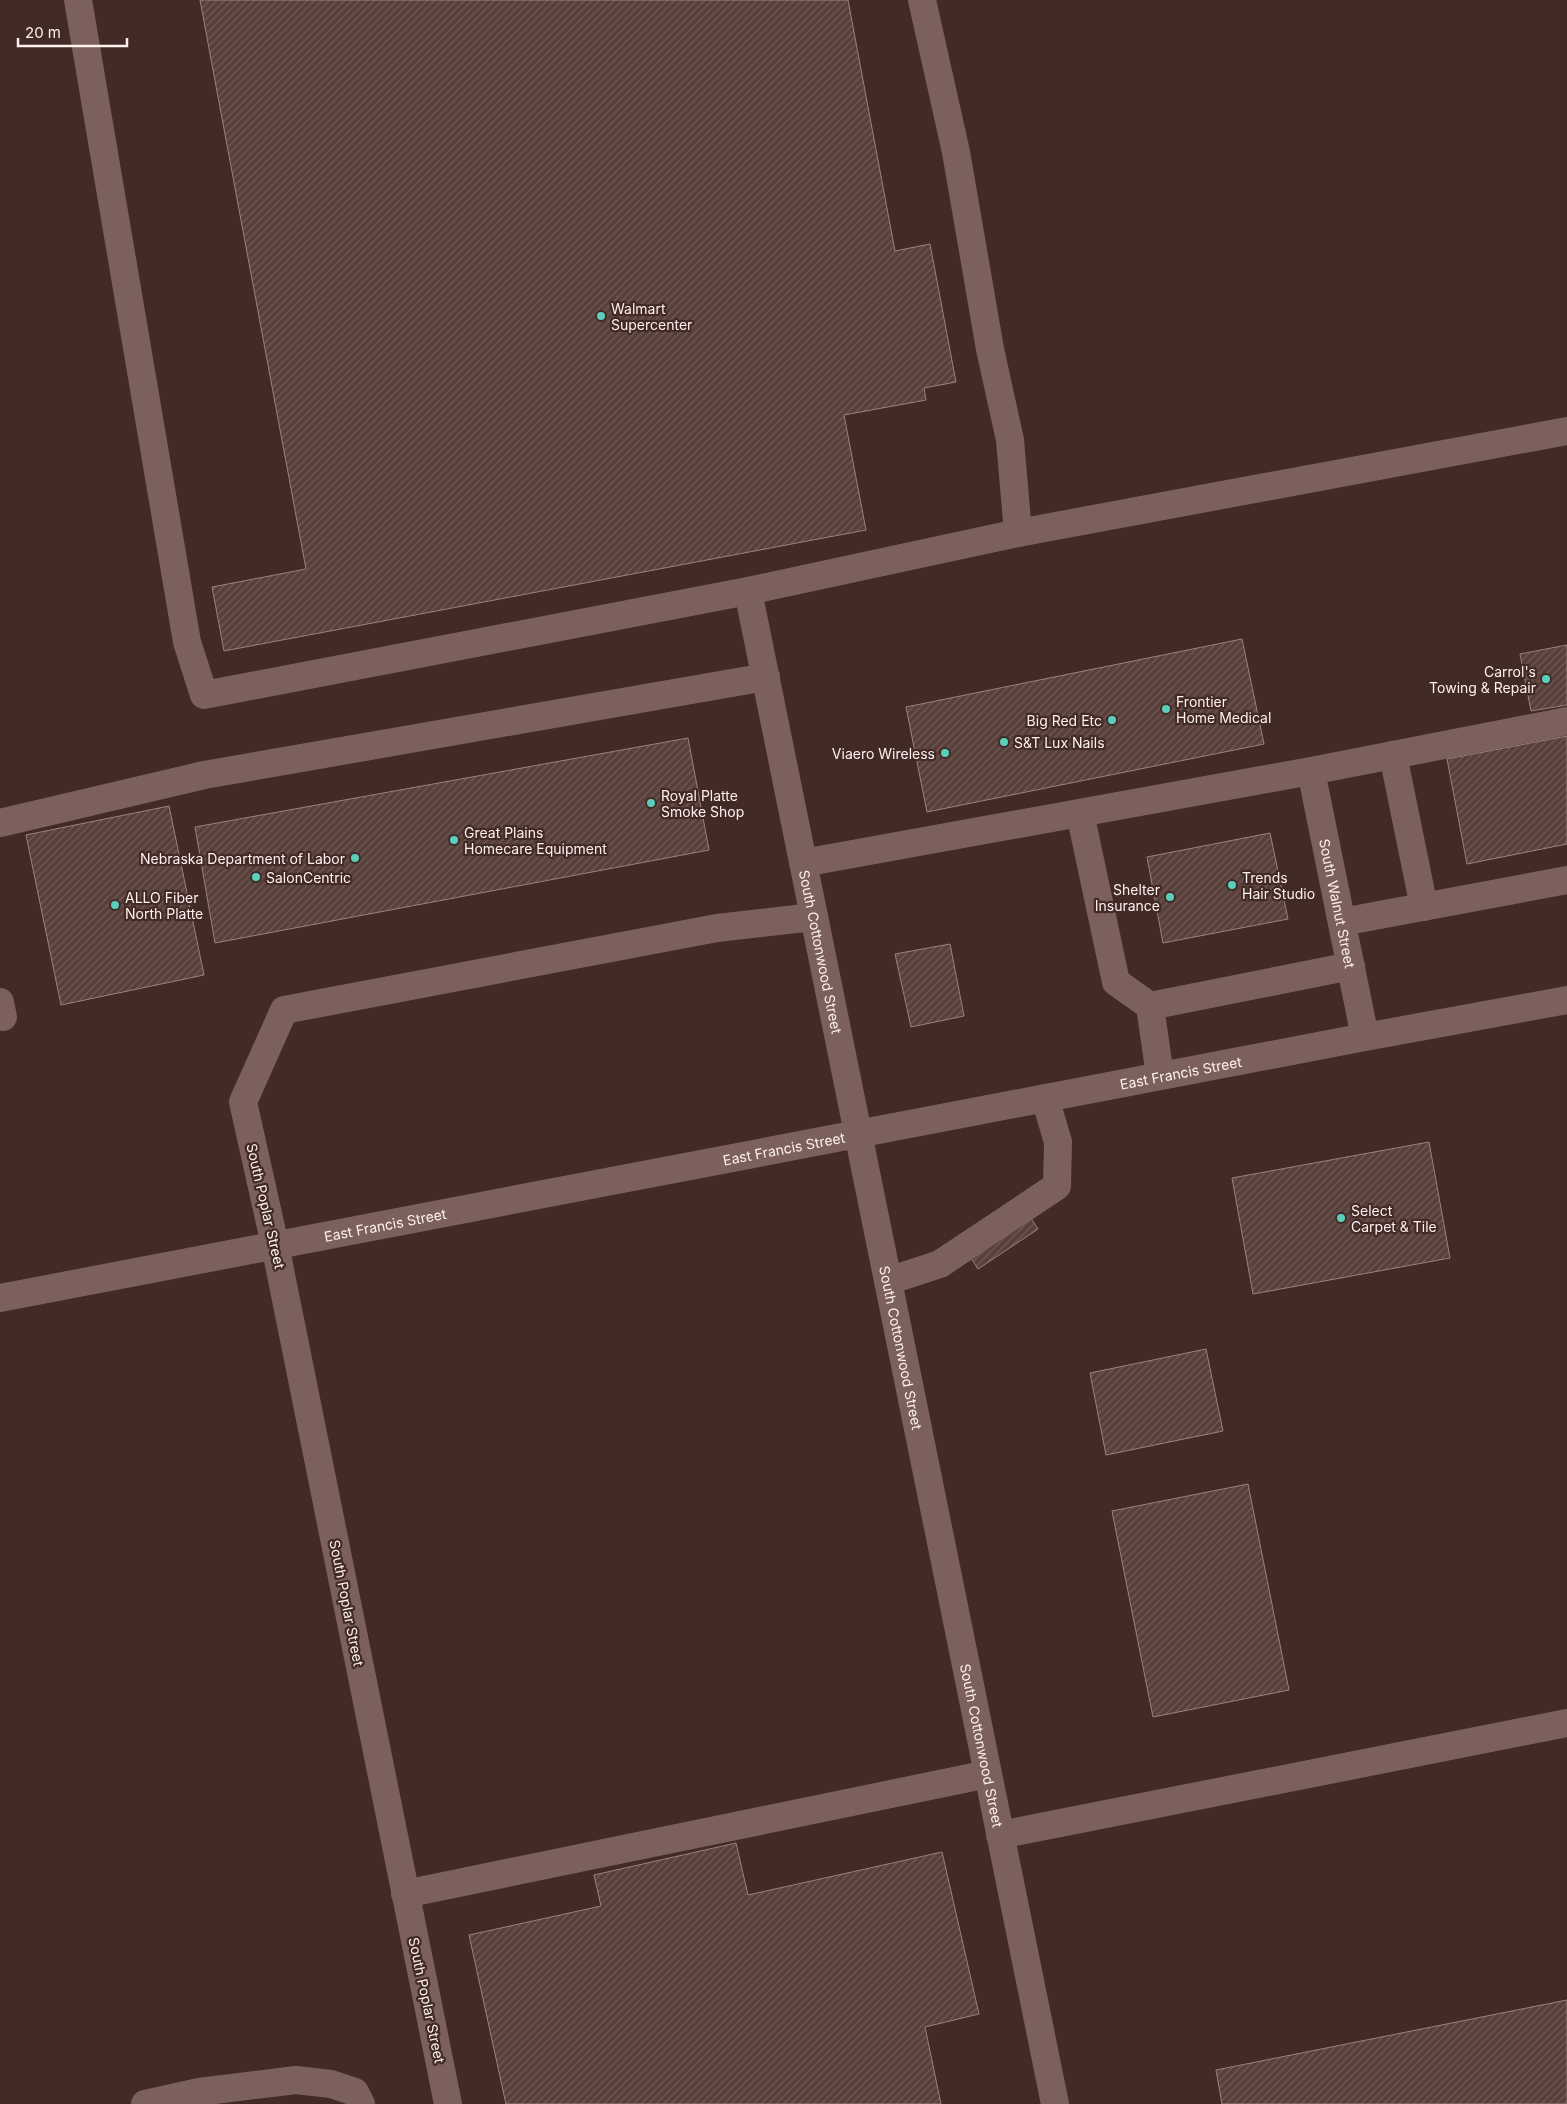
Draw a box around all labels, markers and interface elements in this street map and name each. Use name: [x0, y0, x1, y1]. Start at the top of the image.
scale bar: [18, 15, 126, 47]
text: 20 m: [25, 23, 61, 42]
place label: Walmart Supercenter: [611, 300, 692, 333]
marker: Walmart Supercenter: [595, 310, 607, 322]
place label: Carrol's Towing & Repair: [1429, 663, 1536, 696]
marker: Carrol's Towing & Repair: [1540, 673, 1552, 685]
place label: Frontier Home Medical: [1176, 693, 1271, 726]
marker: Frontier Home Medical: [1160, 703, 1172, 715]
place label: Big Red Etc: [1027, 712, 1102, 729]
marker: Big Red Etc: [1106, 714, 1118, 726]
place label: S&T Lux Nails: [1014, 734, 1105, 751]
marker: S&T Lux Nails: [998, 736, 1010, 748]
place label: Viaero Wireless: [832, 745, 935, 762]
marker: Viaero Wireless: [939, 747, 951, 759]
place label: Royal Platte Smoke Shop: [661, 787, 744, 820]
marker: Royal Platte Smoke Shop: [645, 797, 657, 809]
place label: Great Plains Homecare Equipment: [464, 824, 607, 857]
marker: Great Plains Homecare Equipment: [448, 834, 460, 846]
street label: South Walnut Street: [1316, 837, 1359, 970]
place label: Nebraska Department of Labor: [140, 850, 345, 867]
marker: Nebraska Department of Labor: [349, 852, 361, 864]
street label: South Cottonwood Street: [796, 868, 846, 1035]
place label: SalonCentric: [266, 869, 351, 886]
place label: Trends Hair Studio: [1242, 869, 1315, 902]
marker: SalonCentric: [250, 871, 262, 883]
marker: Trends Hair Studio: [1226, 879, 1238, 891]
place label: Shelter Insurance: [1095, 881, 1160, 914]
place label: ALLO Fiber North Platte: [125, 889, 203, 922]
marker: Shelter Insurance: [1164, 891, 1176, 903]
marker: ALLO Fiber North Platte: [109, 899, 121, 911]
street label: East Francis Street: [1118, 1052, 1243, 1092]
street label: East Francis Street: [721, 1128, 847, 1168]
street label: South Poplar Street: [243, 1142, 289, 1271]
place label: Select Carpet & Tile: [1351, 1202, 1437, 1235]
street label: East Francis Street: [323, 1204, 448, 1244]
marker: Select Carpet & Tile: [1335, 1212, 1347, 1224]
street label: South Cottonwood Street: [877, 1264, 926, 1431]
street label: South Poplar Street: [326, 1538, 368, 1668]
street label: South Cottonwood Street: [957, 1662, 1007, 1829]
street label: South Poplar Street: [405, 1936, 449, 2065]

